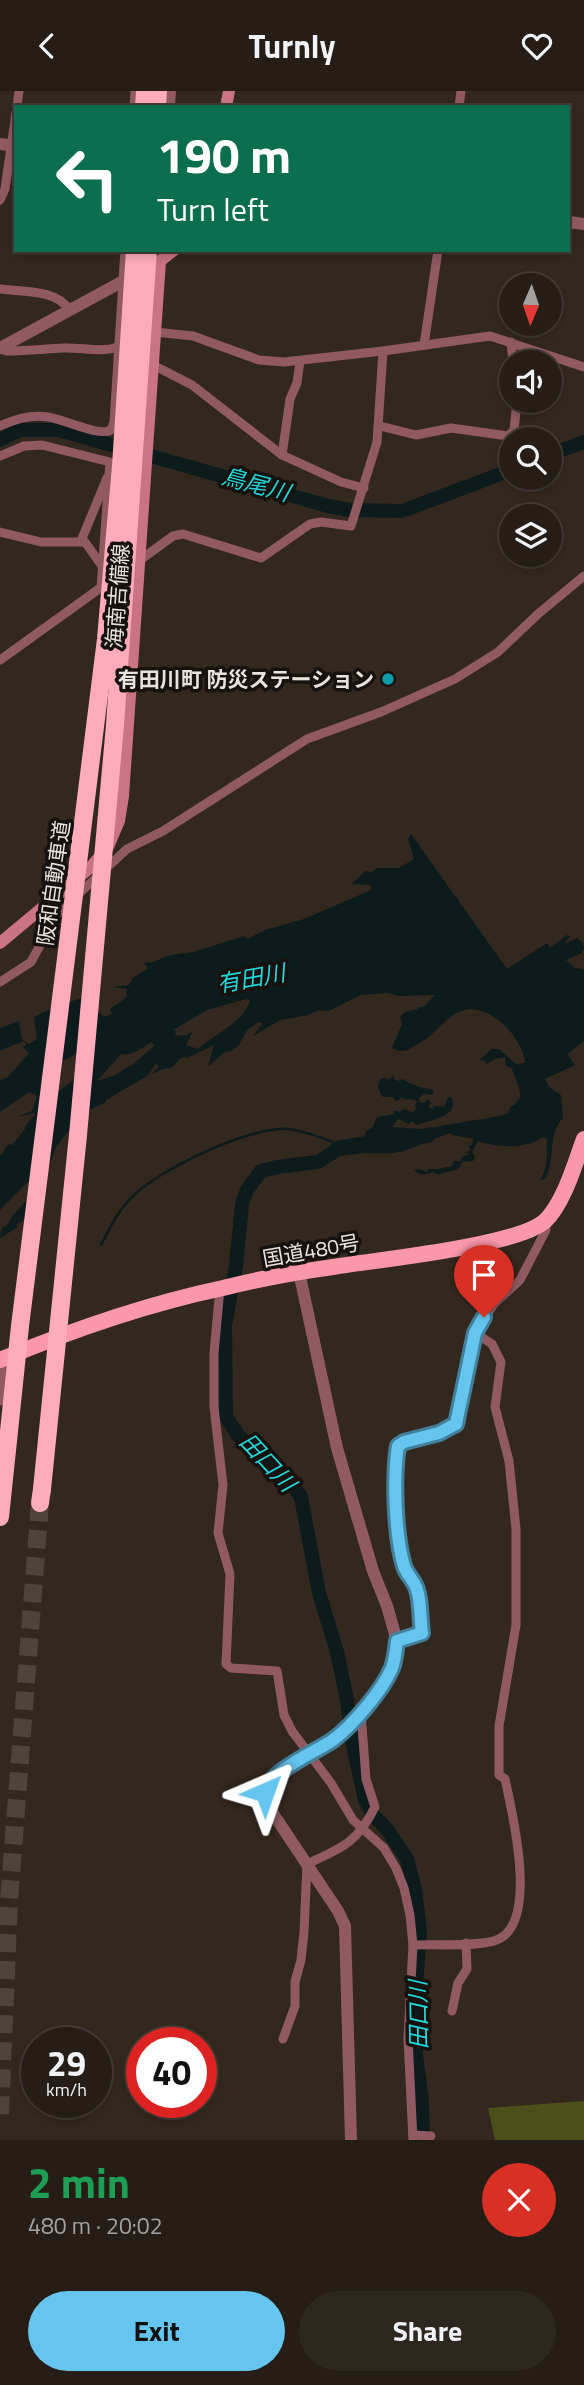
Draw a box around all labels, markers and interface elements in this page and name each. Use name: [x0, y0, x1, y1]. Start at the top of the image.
text: Turnly: [248, 22, 336, 70]
icon: back: [28, 27, 66, 65]
icon: heart: [518, 27, 556, 65]
text: 190 m: [157, 117, 291, 192]
icon: left: [42, 133, 133, 224]
text: Turn left: [157, 185, 269, 233]
north arrow: [499, 273, 562, 336]
map controls: [499, 273, 562, 567]
button: sound: [499, 350, 562, 413]
button: search: [499, 427, 562, 490]
water label: 鳥尾川: [218, 458, 297, 511]
button: layers: [499, 504, 562, 567]
street label: 海南吉備線: [97, 543, 137, 649]
place label: 有田川町 防災ステーション: [118, 663, 374, 695]
marker: 有田川町 防災ステーション: [380, 671, 396, 687]
street label: 阪和自動車道: [28, 818, 78, 948]
water label: 有田川: [214, 954, 291, 1001]
street label: 国道480号: [260, 1226, 362, 1274]
pin: [454, 1245, 514, 1317]
icon: arrive: [465, 1256, 503, 1294]
water label: 田口川: [232, 1425, 306, 1501]
position arrow: [228, 1755, 302, 1829]
water label: 田口川: [400, 1977, 436, 2050]
speed limit sign: 40: [126, 2027, 217, 2118]
text: 29: [47, 2036, 86, 2090]
text: km/h: [46, 2076, 87, 2103]
text: 2 min: [28, 2150, 130, 2214]
button: close: [482, 2163, 556, 2237]
text: 480 m · 20:02: [28, 2208, 163, 2243]
button: Exit: [28, 2291, 285, 2371]
button: Share: [299, 2291, 556, 2371]

